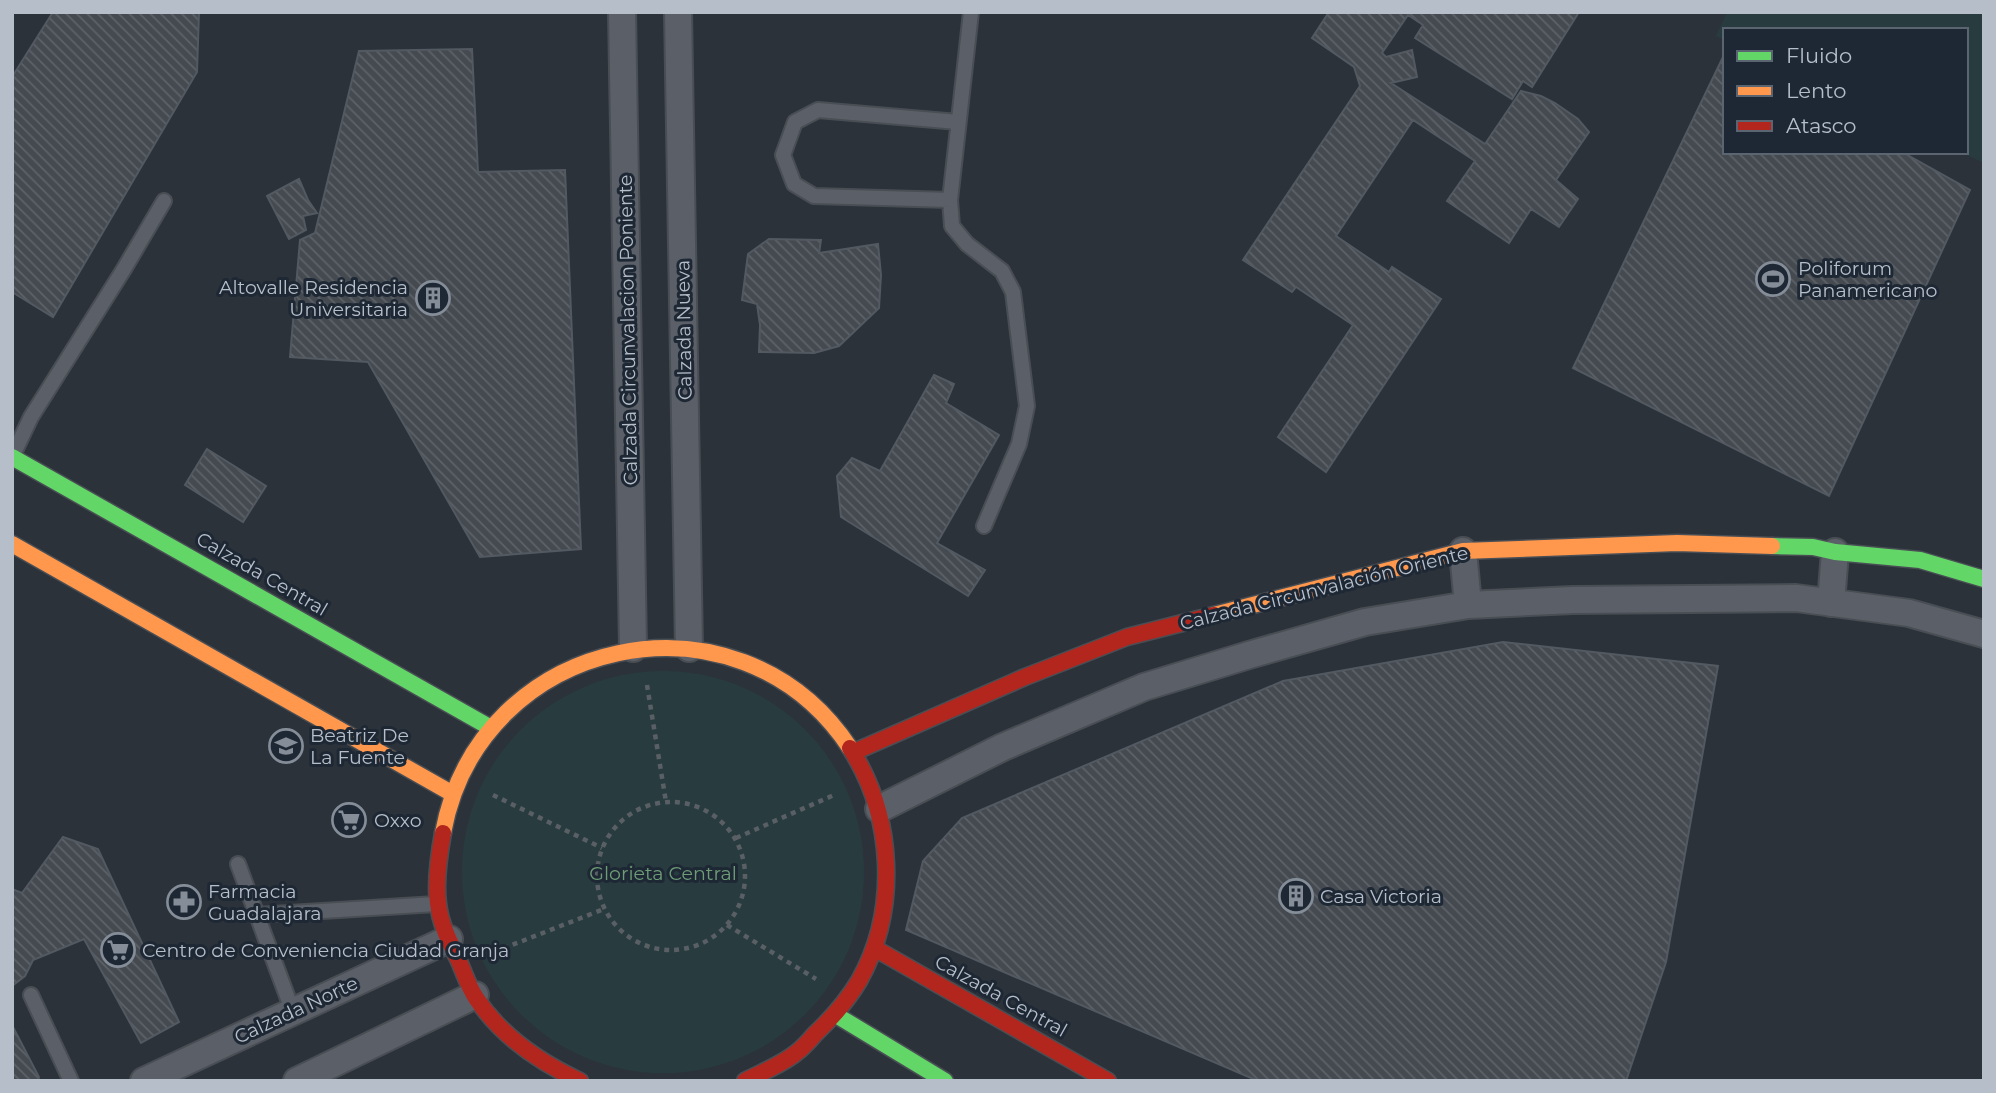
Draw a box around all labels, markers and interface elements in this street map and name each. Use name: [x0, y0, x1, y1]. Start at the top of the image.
legend: [1723, 28, 1968, 154]
text: Fluido: [1786, 43, 1852, 68]
text: Lento: [1786, 78, 1846, 103]
text: Atasco: [1786, 113, 1857, 138]
street label: Calzada Circunvalacion Poniente: [614, 174, 642, 486]
place label: Poliforum Panamericano: [1798, 257, 1938, 302]
street label: Calzada Nueva: [671, 260, 697, 400]
sports icon: Poliforum Panamericano: [1754, 260, 1792, 298]
place label: Altovalle Residencia Universitaria: [219, 276, 408, 321]
building icon: Altovalle Residencia Universitaria: [414, 279, 452, 317]
street label: Calzada Central: [192, 527, 332, 621]
street label: Calzada Circunvalación Oriente: [1177, 541, 1471, 635]
place label: Beatriz De La Fuente: [310, 724, 409, 769]
school or university icon: Beatriz De La Fuente: [267, 727, 305, 765]
supermarket icon: Oxxo: [330, 801, 368, 839]
place label: Oxxo: [374, 809, 422, 832]
park label: Glorieta Central: [589, 862, 737, 885]
building icon: Casa Victoria: [1277, 877, 1315, 915]
place label: Farmacia Guadalajara: [208, 880, 322, 925]
pharmacy icon: Farmacia Guadalajara: [165, 883, 203, 921]
place label: Casa Victoria: [1320, 885, 1442, 908]
supermarket icon: Centro de Conveniencia Ciudad Granja: [99, 931, 137, 969]
place label: Centro de Conveniencia Ciudad Granja: [142, 939, 509, 962]
street label: Calzada Central: [931, 950, 1071, 1042]
street label: Calzada Norte: [231, 971, 361, 1049]

